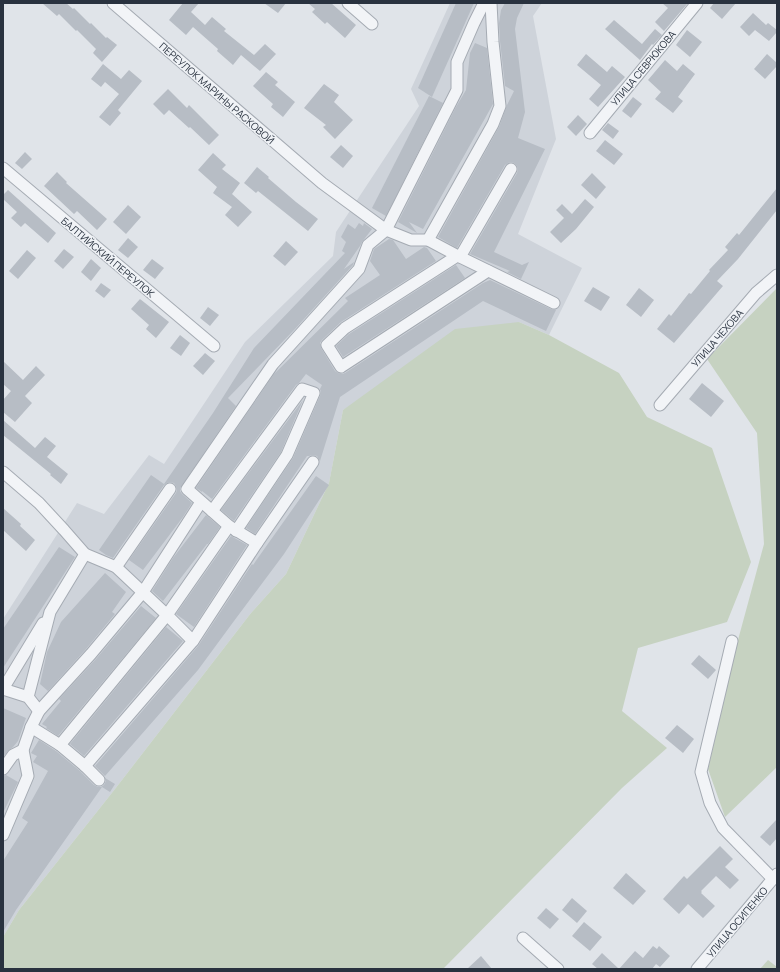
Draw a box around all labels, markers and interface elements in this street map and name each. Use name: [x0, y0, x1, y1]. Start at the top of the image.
street label: УЛИЦА СЕВРЮКОВА: [607, 27, 679, 109]
street label: ПЕРЕУЛОК МАРИНЫ РАСКОВОЙ: [156, 39, 278, 147]
street label: БАЛТИЙСКИЙ ПЕРЕУЛОК: [58, 214, 158, 300]
street label: УЛИЦА ЧЕХОВА: [688, 306, 746, 370]
street label: УЛИЦА ОСИПЕНКО: [703, 884, 771, 960]

